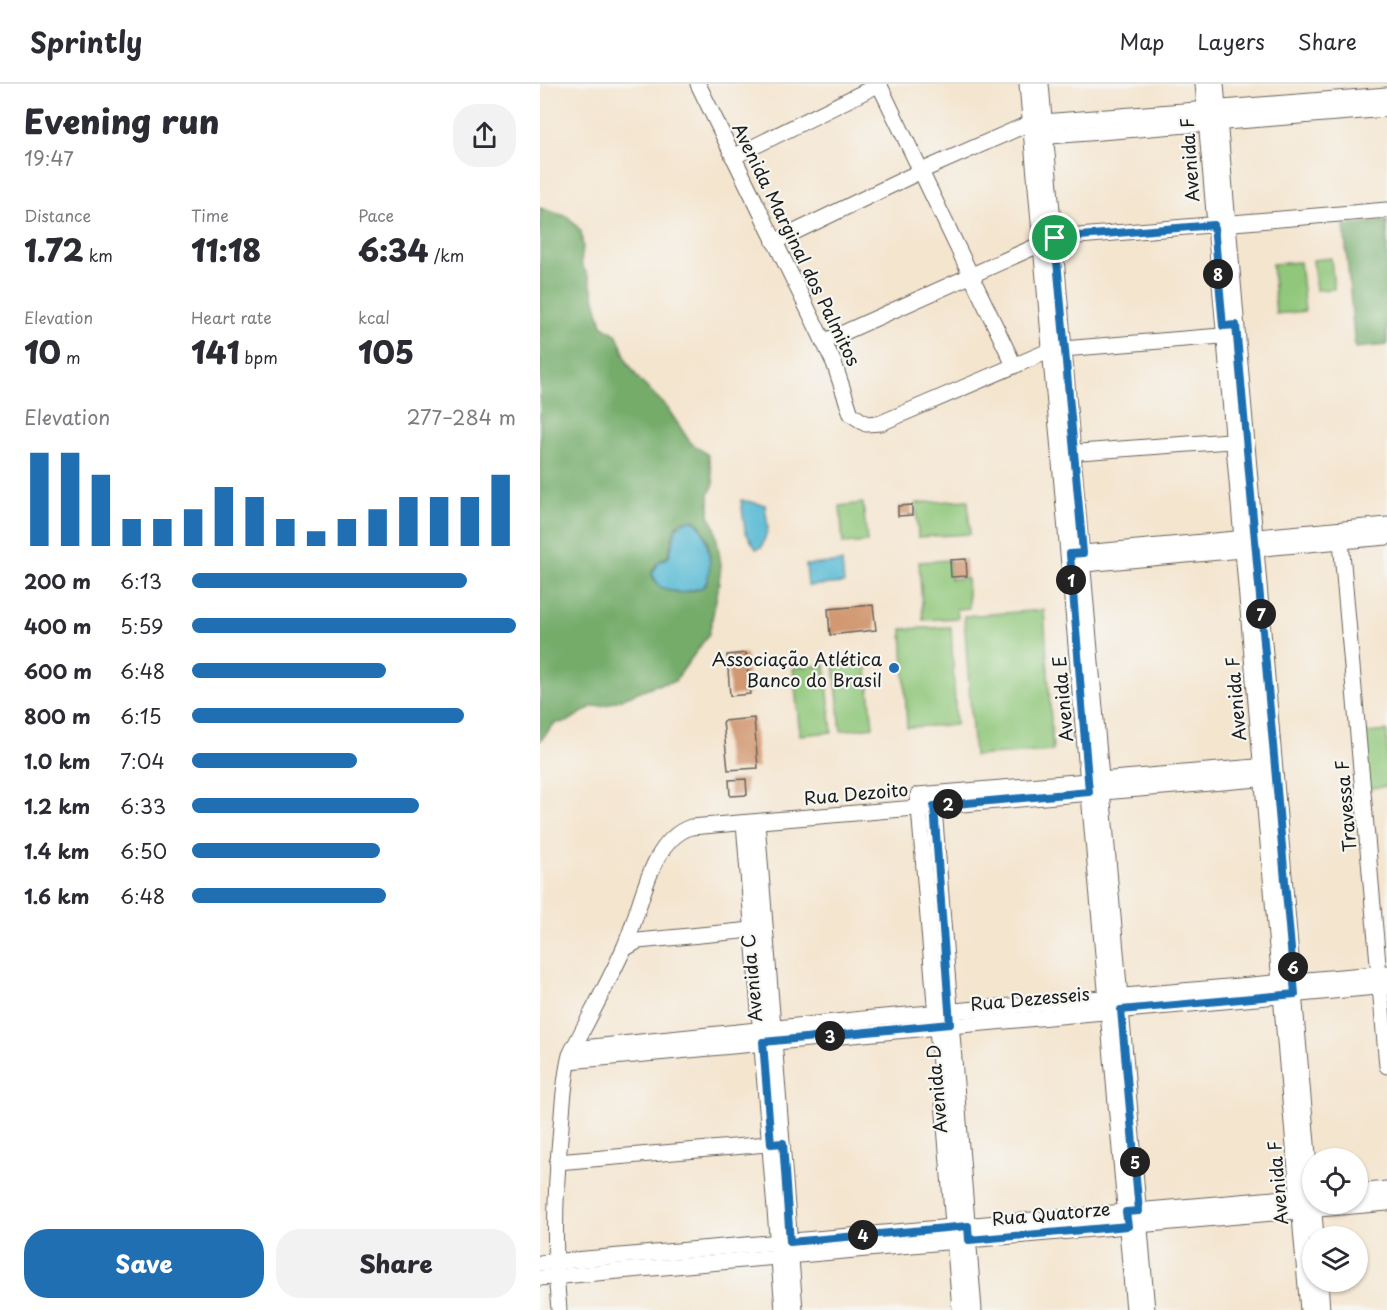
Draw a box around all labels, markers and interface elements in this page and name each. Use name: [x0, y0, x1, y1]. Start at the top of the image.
text: Sprintly: [30, 20, 142, 63]
text: Map: [1120, 25, 1164, 57]
text: Layers: [1197, 25, 1265, 57]
text: Share: [1298, 25, 1357, 57]
text: Evening run: [24, 95, 219, 145]
button: share: [453, 104, 516, 167]
street label: Avenida F: [1173, 117, 1205, 203]
street label: Avenida Marginal dos Palmitos: [726, 118, 868, 370]
text: 19:47: [24, 143, 74, 173]
text: Distance: [24, 203, 91, 227]
text: Time: [191, 203, 229, 227]
text: Pace: [358, 203, 394, 227]
pin: [1029, 212, 1080, 263]
icon: arrive: [1038, 221, 1071, 254]
text: 1.72: [24, 227, 83, 272]
text: 11:18: [191, 227, 261, 272]
text: 6:34: [358, 227, 428, 272]
text: km: [83, 243, 113, 267]
text: /km: [428, 243, 464, 267]
pin: 8: [1203, 259, 1233, 289]
text: 8: [1213, 262, 1223, 286]
text: Elevation: [24, 305, 93, 329]
text: Heart rate: [191, 305, 272, 329]
text: kcal: [358, 305, 390, 329]
text: 10: [24, 329, 61, 374]
text: 141: [191, 329, 239, 374]
text: 105: [358, 329, 414, 374]
text: m: [61, 345, 81, 369]
text: bpm: [239, 345, 278, 369]
text: Elevation: [24, 402, 110, 432]
text: 277–284 m: [407, 402, 516, 432]
pin: 1: [1056, 565, 1086, 595]
text: 200 m: [24, 566, 91, 596]
text: 6:13: [120, 566, 162, 596]
text: 1: [1067, 568, 1075, 592]
pin: 7: [1246, 599, 1276, 629]
text: 7: [1256, 602, 1266, 626]
text: 400 m: [24, 611, 92, 641]
text: 5:59: [120, 611, 164, 641]
place label: Associação Atlética Banco do Brasil: [712, 645, 883, 693]
street label: Avenida E: [1045, 655, 1079, 743]
text: 600 m: [24, 656, 92, 686]
text: 6:48: [120, 656, 165, 686]
street label: Avenida F: [1218, 656, 1252, 742]
marker: Associação Atlética Banco do Brasil: [887, 661, 901, 675]
text: 800 m: [24, 701, 91, 731]
text: 6:15: [120, 701, 162, 731]
text: 1.0 km: [24, 746, 91, 776]
text: 7:04: [120, 746, 165, 776]
street label: Travessa F: [1328, 759, 1362, 853]
street label: Rua Dezoito: [803, 775, 909, 811]
pin: 2: [933, 789, 963, 819]
text: 1.2 km: [24, 791, 90, 821]
text: 6:33: [120, 791, 166, 821]
text: 2: [942, 792, 954, 816]
text: 1.4 km: [24, 836, 90, 866]
text: 6:50: [120, 836, 167, 866]
text: 1.6 km: [24, 881, 89, 911]
text: 6:48: [120, 881, 165, 911]
street label: Avenida C: [734, 933, 768, 1023]
pin: 6: [1278, 952, 1308, 982]
text: 6: [1287, 955, 1299, 979]
street label: Rua Dezesseis: [969, 979, 1091, 1017]
pin: 3: [815, 1021, 845, 1051]
text: 3: [825, 1024, 835, 1048]
street label: Avenida D: [919, 1043, 953, 1135]
street label: Avenida F: [1260, 1140, 1294, 1226]
pin: 5: [1120, 1147, 1150, 1177]
map controls: [1302, 1148, 1368, 1292]
button: locate: [1302, 1148, 1368, 1214]
text: 5: [1130, 1150, 1140, 1174]
street label: Rua Quatorze: [991, 1194, 1111, 1232]
pin: 4: [848, 1220, 878, 1250]
text: 4: [858, 1223, 868, 1247]
button: layers: [1302, 1226, 1368, 1292]
button: Save: [24, 1229, 264, 1298]
button: Share: [276, 1229, 516, 1298]

